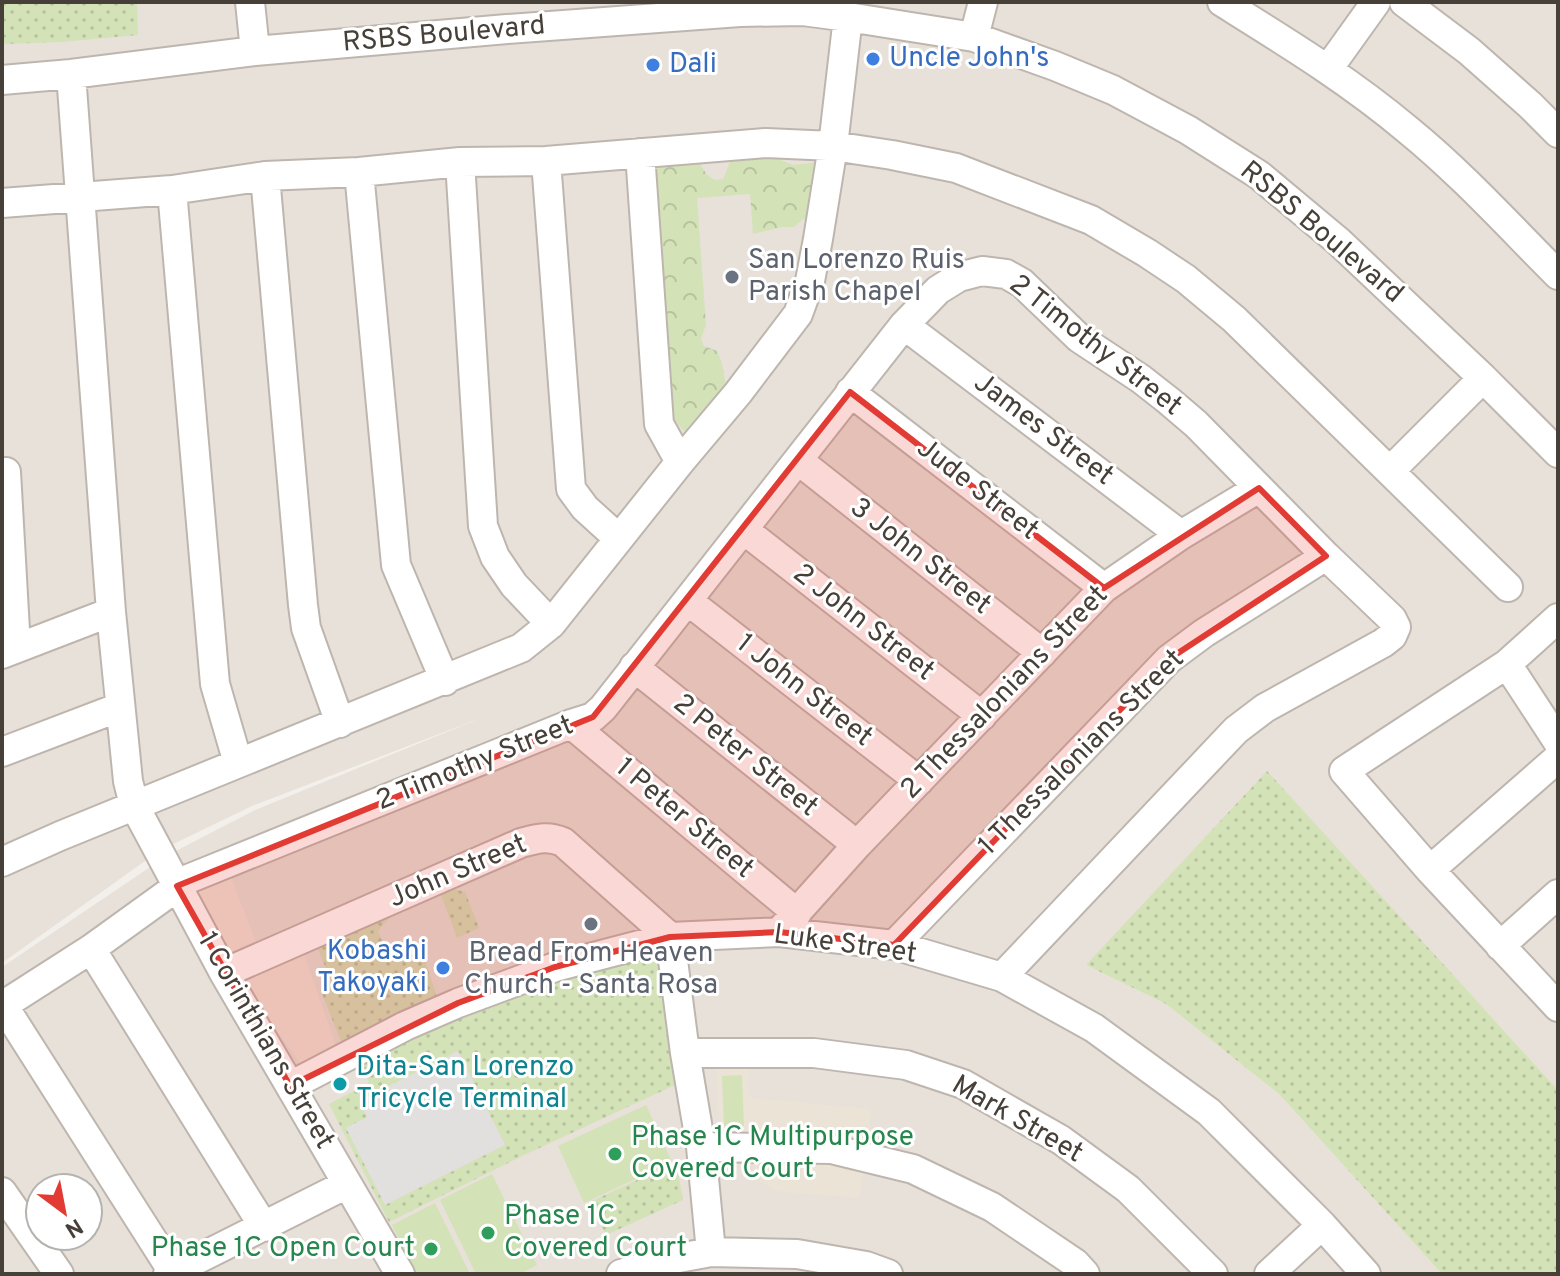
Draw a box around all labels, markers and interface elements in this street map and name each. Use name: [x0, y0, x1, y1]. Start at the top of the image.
street label: RSBS Boulevard: [341, 8, 547, 62]
place label: Uncle John's: [889, 41, 1049, 77]
place label: Dali: [669, 47, 717, 83]
marker: Uncle John's: [864, 50, 882, 68]
marker: Dali: [644, 56, 662, 74]
street label: RSBS Boulevard: [1232, 154, 1410, 312]
place label: San Lorenzo Ruis Parish Chapel: [748, 243, 965, 311]
street label: 2 Timothy Street: [1001, 267, 1189, 425]
marker: San Lorenzo Ruis Parish Chapel: [723, 268, 741, 286]
street label: James Street: [966, 366, 1120, 494]
street label: Jude Street: [909, 431, 1045, 549]
street label: 3 John Street: [842, 491, 998, 623]
street label: 2 John Street: [785, 556, 941, 690]
street label: 2 Thessalonians Street: [893, 578, 1117, 808]
street label: 1 John Street: [728, 626, 880, 756]
street label: 1 Thessalonians Street: [971, 642, 1193, 864]
street label: 2 Peter Street: [665, 686, 825, 826]
street label: 2 Timothy Street: [371, 708, 579, 820]
street label: 1 Peter Street: [607, 751, 761, 887]
street label: John Street: [384, 827, 532, 917]
marker: Bread From Heaven Church - Santa Rosa: [582, 915, 600, 933]
street label: Luke Street: [771, 917, 919, 973]
street label: 1 Corinthians Street: [188, 926, 342, 1156]
place label: Kobashi Takoyaki: [317, 934, 427, 1002]
place label: Bread From Heaven Church - Santa Rosa: [464, 936, 718, 1004]
marker: Kobashi Takoyaki: [434, 959, 452, 977]
place label: Dita-San Lorenzo Tricycle Terminal: [356, 1050, 574, 1118]
street label: Mark Street: [945, 1068, 1089, 1172]
marker: Dita-San Lorenzo Tricycle Terminal: [331, 1075, 349, 1093]
place label: Phase 1C Multipurpose Covered Court: [631, 1120, 914, 1188]
marker: Phase 1C Multipurpose Covered Court: [606, 1145, 624, 1163]
north arrow: [24, 1172, 104, 1252]
place label: Phase 1C Covered Court: [504, 1199, 687, 1267]
text: N: [59, 1211, 87, 1242]
marker: Phase 1C Covered Court: [479, 1224, 497, 1242]
place label: Phase 1C Open Court: [151, 1231, 415, 1267]
marker: Phase 1C Open Court: [422, 1240, 440, 1258]

